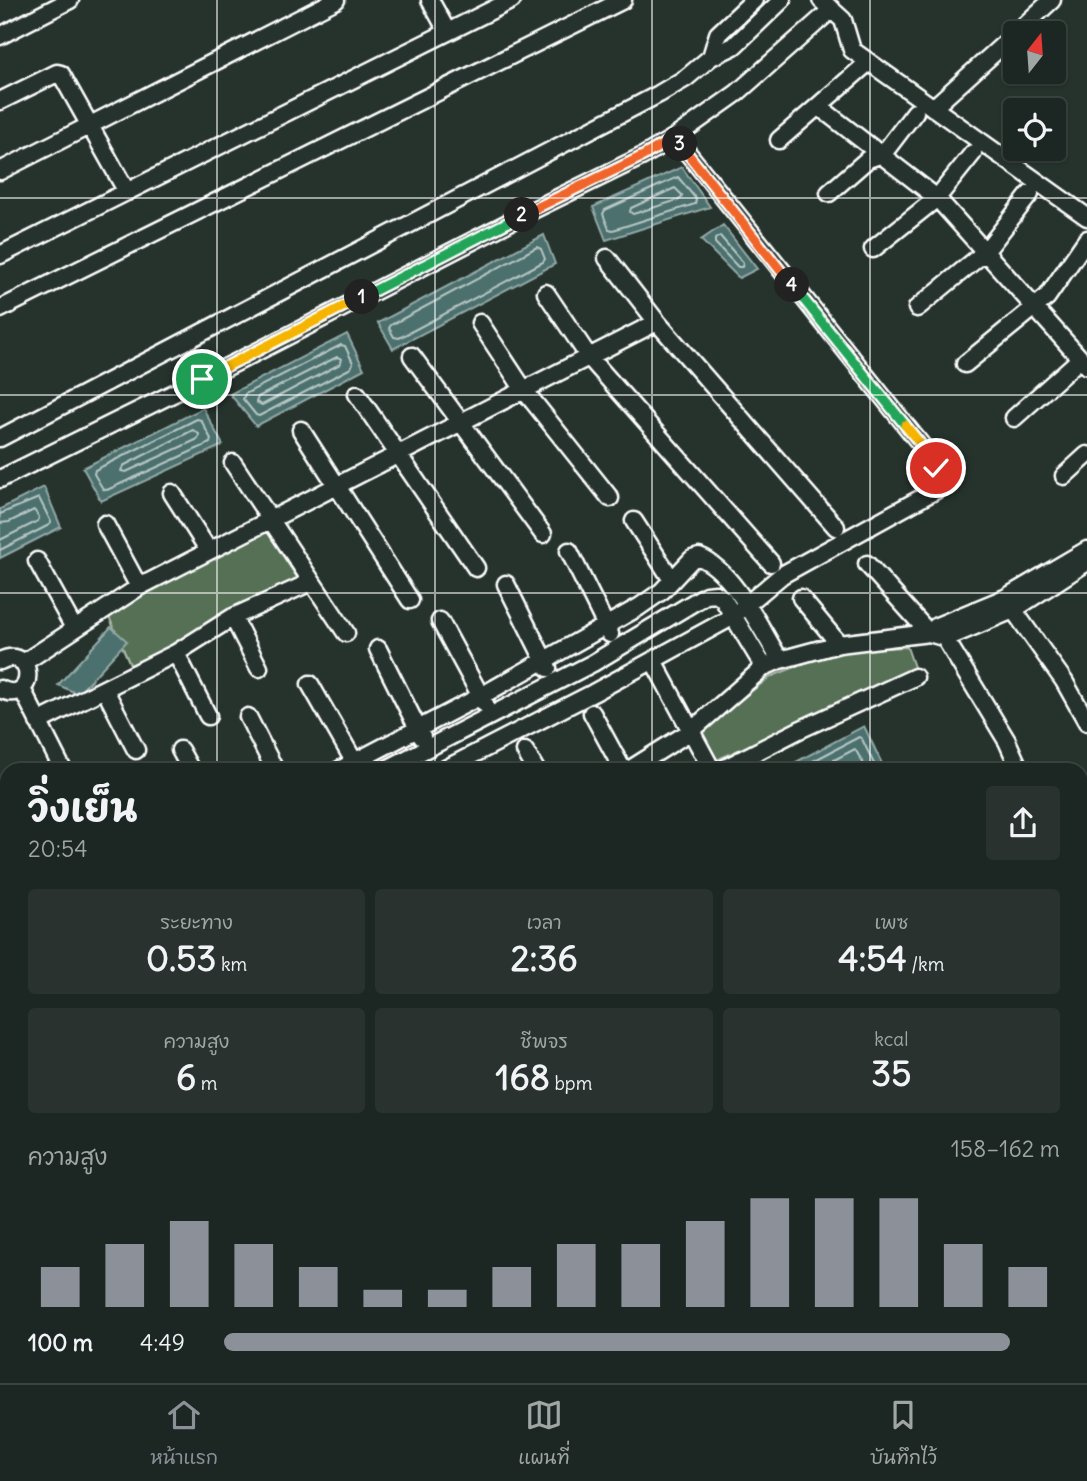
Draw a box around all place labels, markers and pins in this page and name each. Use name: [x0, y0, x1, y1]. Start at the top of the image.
pin: 3: [662, 127, 698, 162]
pin: 2: [504, 198, 540, 232]
pin: 4: [774, 268, 810, 302]
pin: 1: [344, 280, 380, 314]
pin: [172, 349, 232, 409]
pin: [906, 438, 966, 498]

